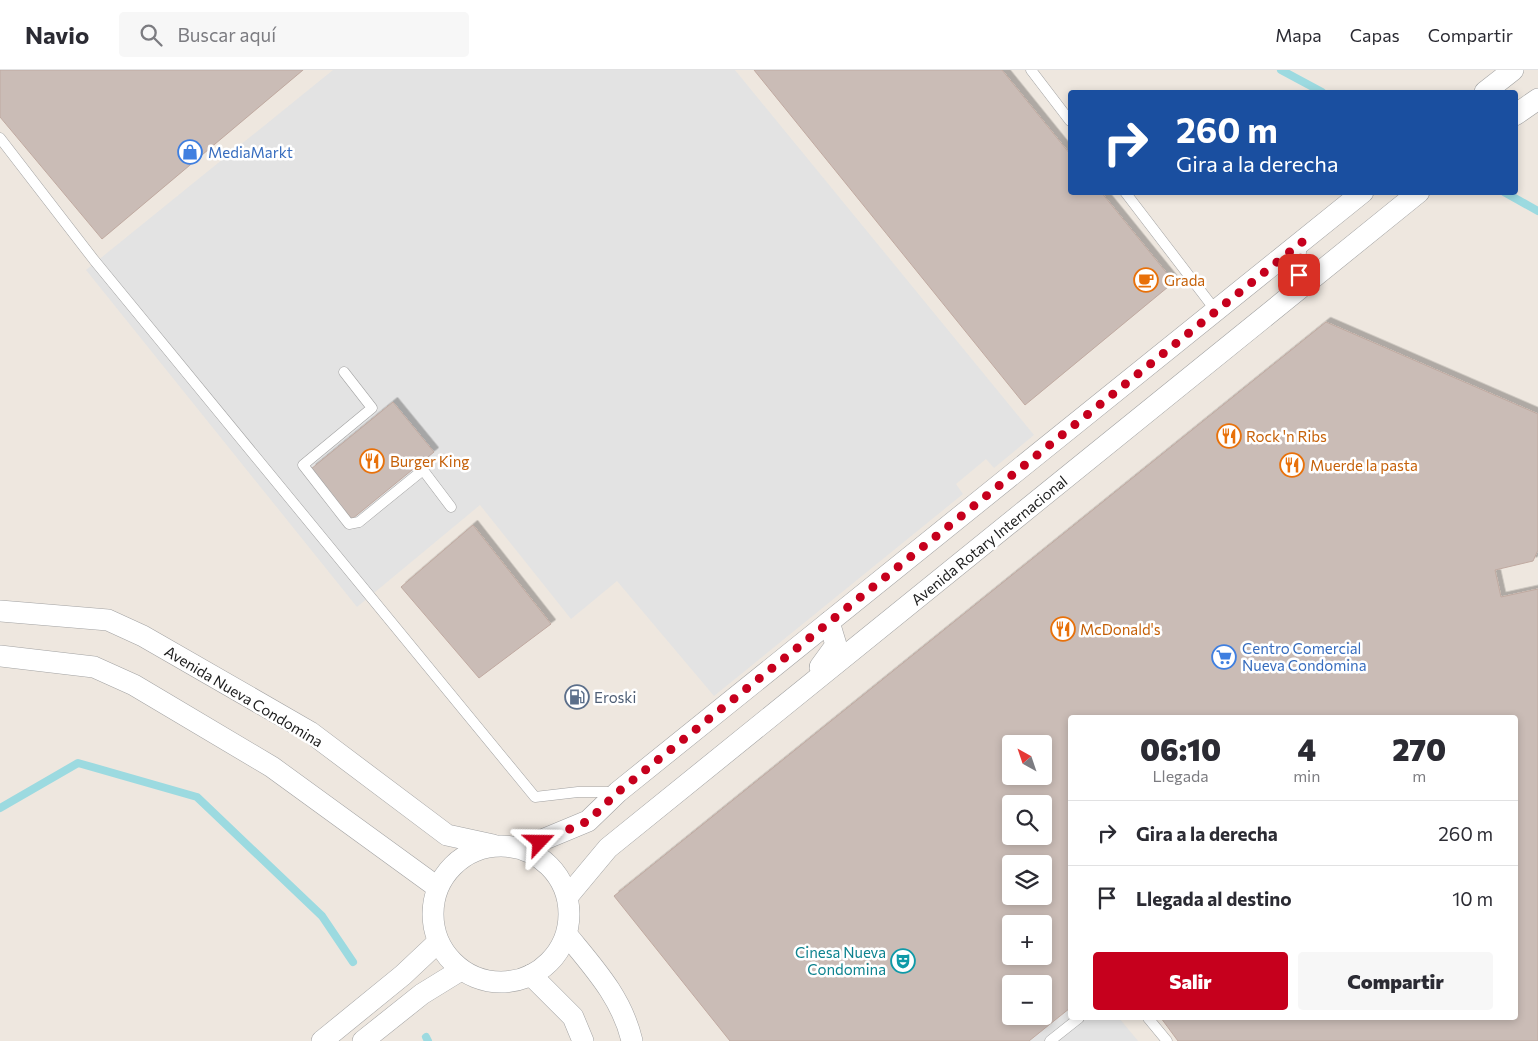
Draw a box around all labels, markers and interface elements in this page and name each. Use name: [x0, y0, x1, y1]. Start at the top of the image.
search box: [119, 12, 469, 57]
text: Navio: [25, 20, 89, 49]
icon: search: [137, 21, 165, 49]
text: Buscar aquí: [177, 23, 276, 46]
text: Mapa: [1275, 24, 1322, 46]
text: Capas: [1350, 24, 1400, 46]
text: Compartir: [1428, 24, 1513, 46]
text: 260 m: [1176, 107, 1278, 150]
icon: right: [1093, 110, 1158, 175]
shop icon: MediaMarkt: [177, 139, 203, 165]
place label: MediaMarkt: [208, 143, 293, 161]
text: Gira a la derecha: [1176, 150, 1338, 177]
pin: [1278, 254, 1320, 296]
icon: arrive: [1285, 261, 1313, 289]
cafe icon: Grada: [1133, 267, 1159, 293]
place label: Grada: [1164, 271, 1205, 289]
restaurant icon: Rock 'n Ribs: [1216, 423, 1242, 449]
place label: Rock 'n Ribs: [1246, 427, 1327, 445]
restaurant icon: Burger King: [359, 448, 385, 474]
place label: Burger King: [390, 452, 469, 470]
restaurant icon: Muerde la pasta: [1279, 452, 1305, 478]
place label: Muerde la pasta: [1310, 456, 1418, 474]
street label: Avenida Rotary Internacional: [907, 471, 1071, 609]
restaurant icon: McDonald's: [1050, 616, 1076, 642]
place label: McDonald's: [1080, 620, 1161, 638]
place label: Centro Comercial Nueva Condomina: [1242, 639, 1367, 674]
street label: Avenida Nueva Condomina: [162, 642, 326, 750]
supermarket icon: Centro Comercial Nueva Condomina: [1211, 644, 1237, 670]
fuel station icon: Eroski: [564, 684, 590, 710]
place label: Eroski: [594, 688, 636, 706]
text: 06:10: [1140, 730, 1221, 767]
text: 4: [1297, 730, 1316, 767]
text: 270: [1392, 730, 1446, 767]
north arrow: [1002, 735, 1052, 785]
map controls: [1002, 735, 1052, 1025]
text: Llegada: [1152, 766, 1209, 785]
text: min: [1293, 766, 1320, 785]
text: m: [1412, 766, 1426, 785]
button: search: [1002, 795, 1052, 845]
position arrow: [513, 815, 565, 867]
icon: right: [1093, 819, 1121, 847]
text: Gira a la derecha: [1136, 822, 1278, 845]
text: 260 m: [1438, 822, 1493, 845]
button: layers: [1002, 855, 1052, 905]
icon: arrive: [1093, 884, 1121, 912]
text: Llegada al destino: [1136, 887, 1292, 910]
text: 10 m: [1452, 887, 1493, 910]
button: +: [1002, 915, 1052, 965]
place label: Cinesa Nueva Condomina: [795, 943, 886, 978]
theatre icon: Cinesa Nueva Condomina: [890, 948, 916, 974]
button: Salir: [1093, 952, 1288, 1010]
button: Compartir: [1298, 952, 1493, 1010]
button: −: [1002, 975, 1052, 1025]

